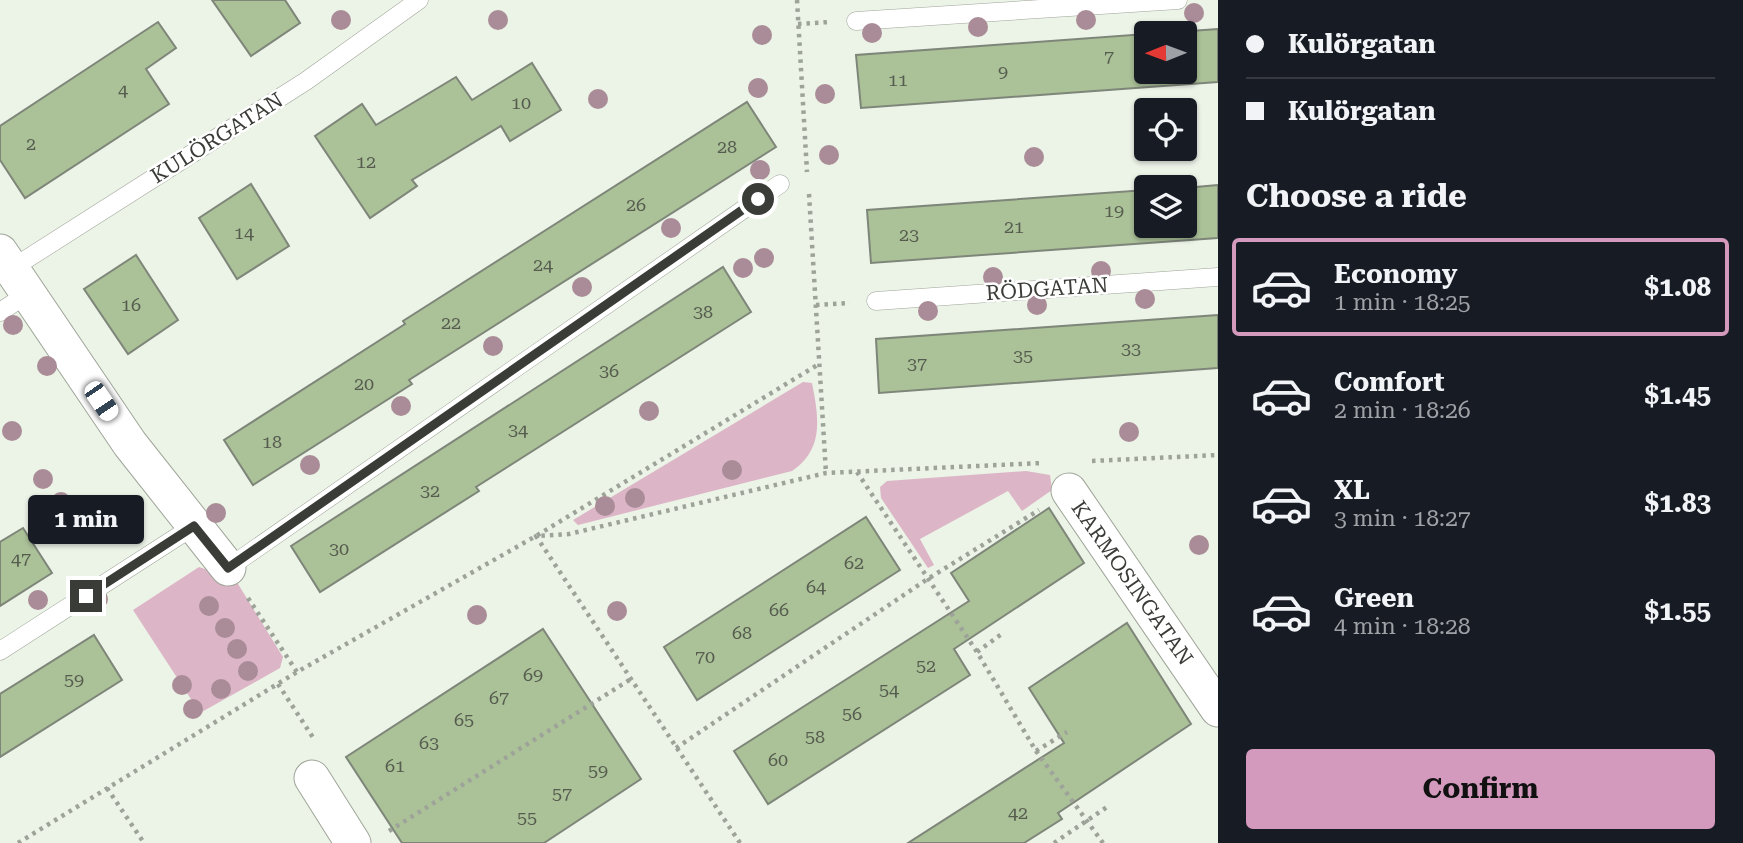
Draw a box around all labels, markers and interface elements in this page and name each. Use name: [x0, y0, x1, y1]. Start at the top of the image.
north arrow: [1134, 21, 1197, 84]
map controls: [1134, 21, 1197, 238]
text: Kulörgatan: [1288, 29, 1436, 59]
house number: 7: [1104, 46, 1114, 67]
house number: 9: [998, 61, 1008, 82]
house number: 11: [888, 69, 908, 90]
house number: 4: [118, 79, 128, 100]
street label: KULÖRGATAN: [146, 87, 288, 188]
house number: 10: [511, 92, 531, 113]
text: Kulörgatan: [1288, 96, 1436, 126]
button: locate: [1134, 98, 1197, 161]
house number: 2: [26, 133, 36, 154]
house number: 28: [717, 136, 737, 157]
house number: 12: [356, 151, 376, 172]
button: layers: [1134, 175, 1197, 238]
text: Choose a ride: [1246, 177, 1467, 215]
route start: [742, 183, 774, 215]
house number: 26: [626, 194, 646, 215]
house number: 19: [1104, 200, 1124, 221]
house number: 21: [1004, 216, 1024, 237]
house number: 14: [234, 222, 254, 243]
house number: 23: [899, 224, 919, 245]
house number: 24: [533, 254, 553, 275]
icon: car: [1250, 256, 1313, 319]
text: Economy: [1334, 259, 1457, 289]
street label: RÖDGATAN: [985, 272, 1109, 305]
text: $1.08: [1645, 272, 1711, 302]
text: 1 min · 18:25: [1334, 289, 1471, 316]
house number: 16: [121, 294, 141, 315]
house number: 38: [693, 301, 713, 322]
house number: 22: [441, 312, 461, 333]
house number: 33: [1121, 338, 1141, 359]
house number: 35: [1013, 345, 1033, 366]
house number: 37: [907, 353, 927, 374]
house number: 36: [599, 360, 619, 381]
icon: car: [1250, 364, 1313, 427]
text: Comfort: [1334, 367, 1444, 397]
house number: 20: [354, 373, 374, 394]
car: [81, 378, 122, 424]
text: $1.45: [1645, 380, 1711, 410]
text: 2 min · 18:26: [1334, 397, 1471, 424]
house number: 34: [508, 419, 528, 440]
house number: 18: [262, 431, 282, 452]
icon: car: [1250, 472, 1313, 535]
text: XL: [1334, 475, 1370, 505]
house number: 32: [420, 480, 440, 501]
text: $1.83: [1645, 488, 1711, 518]
callout: 1 min: [28, 494, 144, 544]
street label: KARMOSINGATAN: [1066, 496, 1198, 670]
text: 3 min · 18:27: [1334, 505, 1471, 532]
text: 1 min: [54, 506, 118, 533]
house number: 30: [329, 538, 349, 559]
house number: 47: [11, 548, 31, 569]
house number: 62: [844, 552, 864, 573]
house number: 64: [806, 576, 826, 597]
route end: [70, 580, 102, 612]
icon: car: [1250, 580, 1313, 643]
text: Green: [1334, 583, 1414, 613]
text: $1.55: [1645, 596, 1711, 626]
house number: 66: [769, 599, 789, 620]
text: 4 min · 18:28: [1334, 613, 1471, 640]
house number: 68: [732, 622, 752, 643]
house number: 70: [695, 646, 715, 667]
house number: 52: [916, 655, 936, 676]
house number: 69: [523, 664, 543, 685]
house number: 59: [64, 669, 84, 690]
house number: 54: [879, 679, 899, 700]
house number: 67: [489, 687, 509, 708]
house number: 56: [842, 703, 862, 724]
house number: 65: [454, 709, 474, 730]
house number: 58: [805, 726, 825, 747]
house number: 63: [419, 732, 439, 753]
house number: 60: [768, 749, 788, 770]
button: Confirm: [1246, 749, 1715, 829]
house number: 61: [385, 755, 405, 776]
house number: 59: [588, 760, 608, 781]
house number: 57: [552, 783, 572, 804]
house number: 42: [1008, 802, 1028, 823]
house number: 55: [517, 807, 537, 828]

